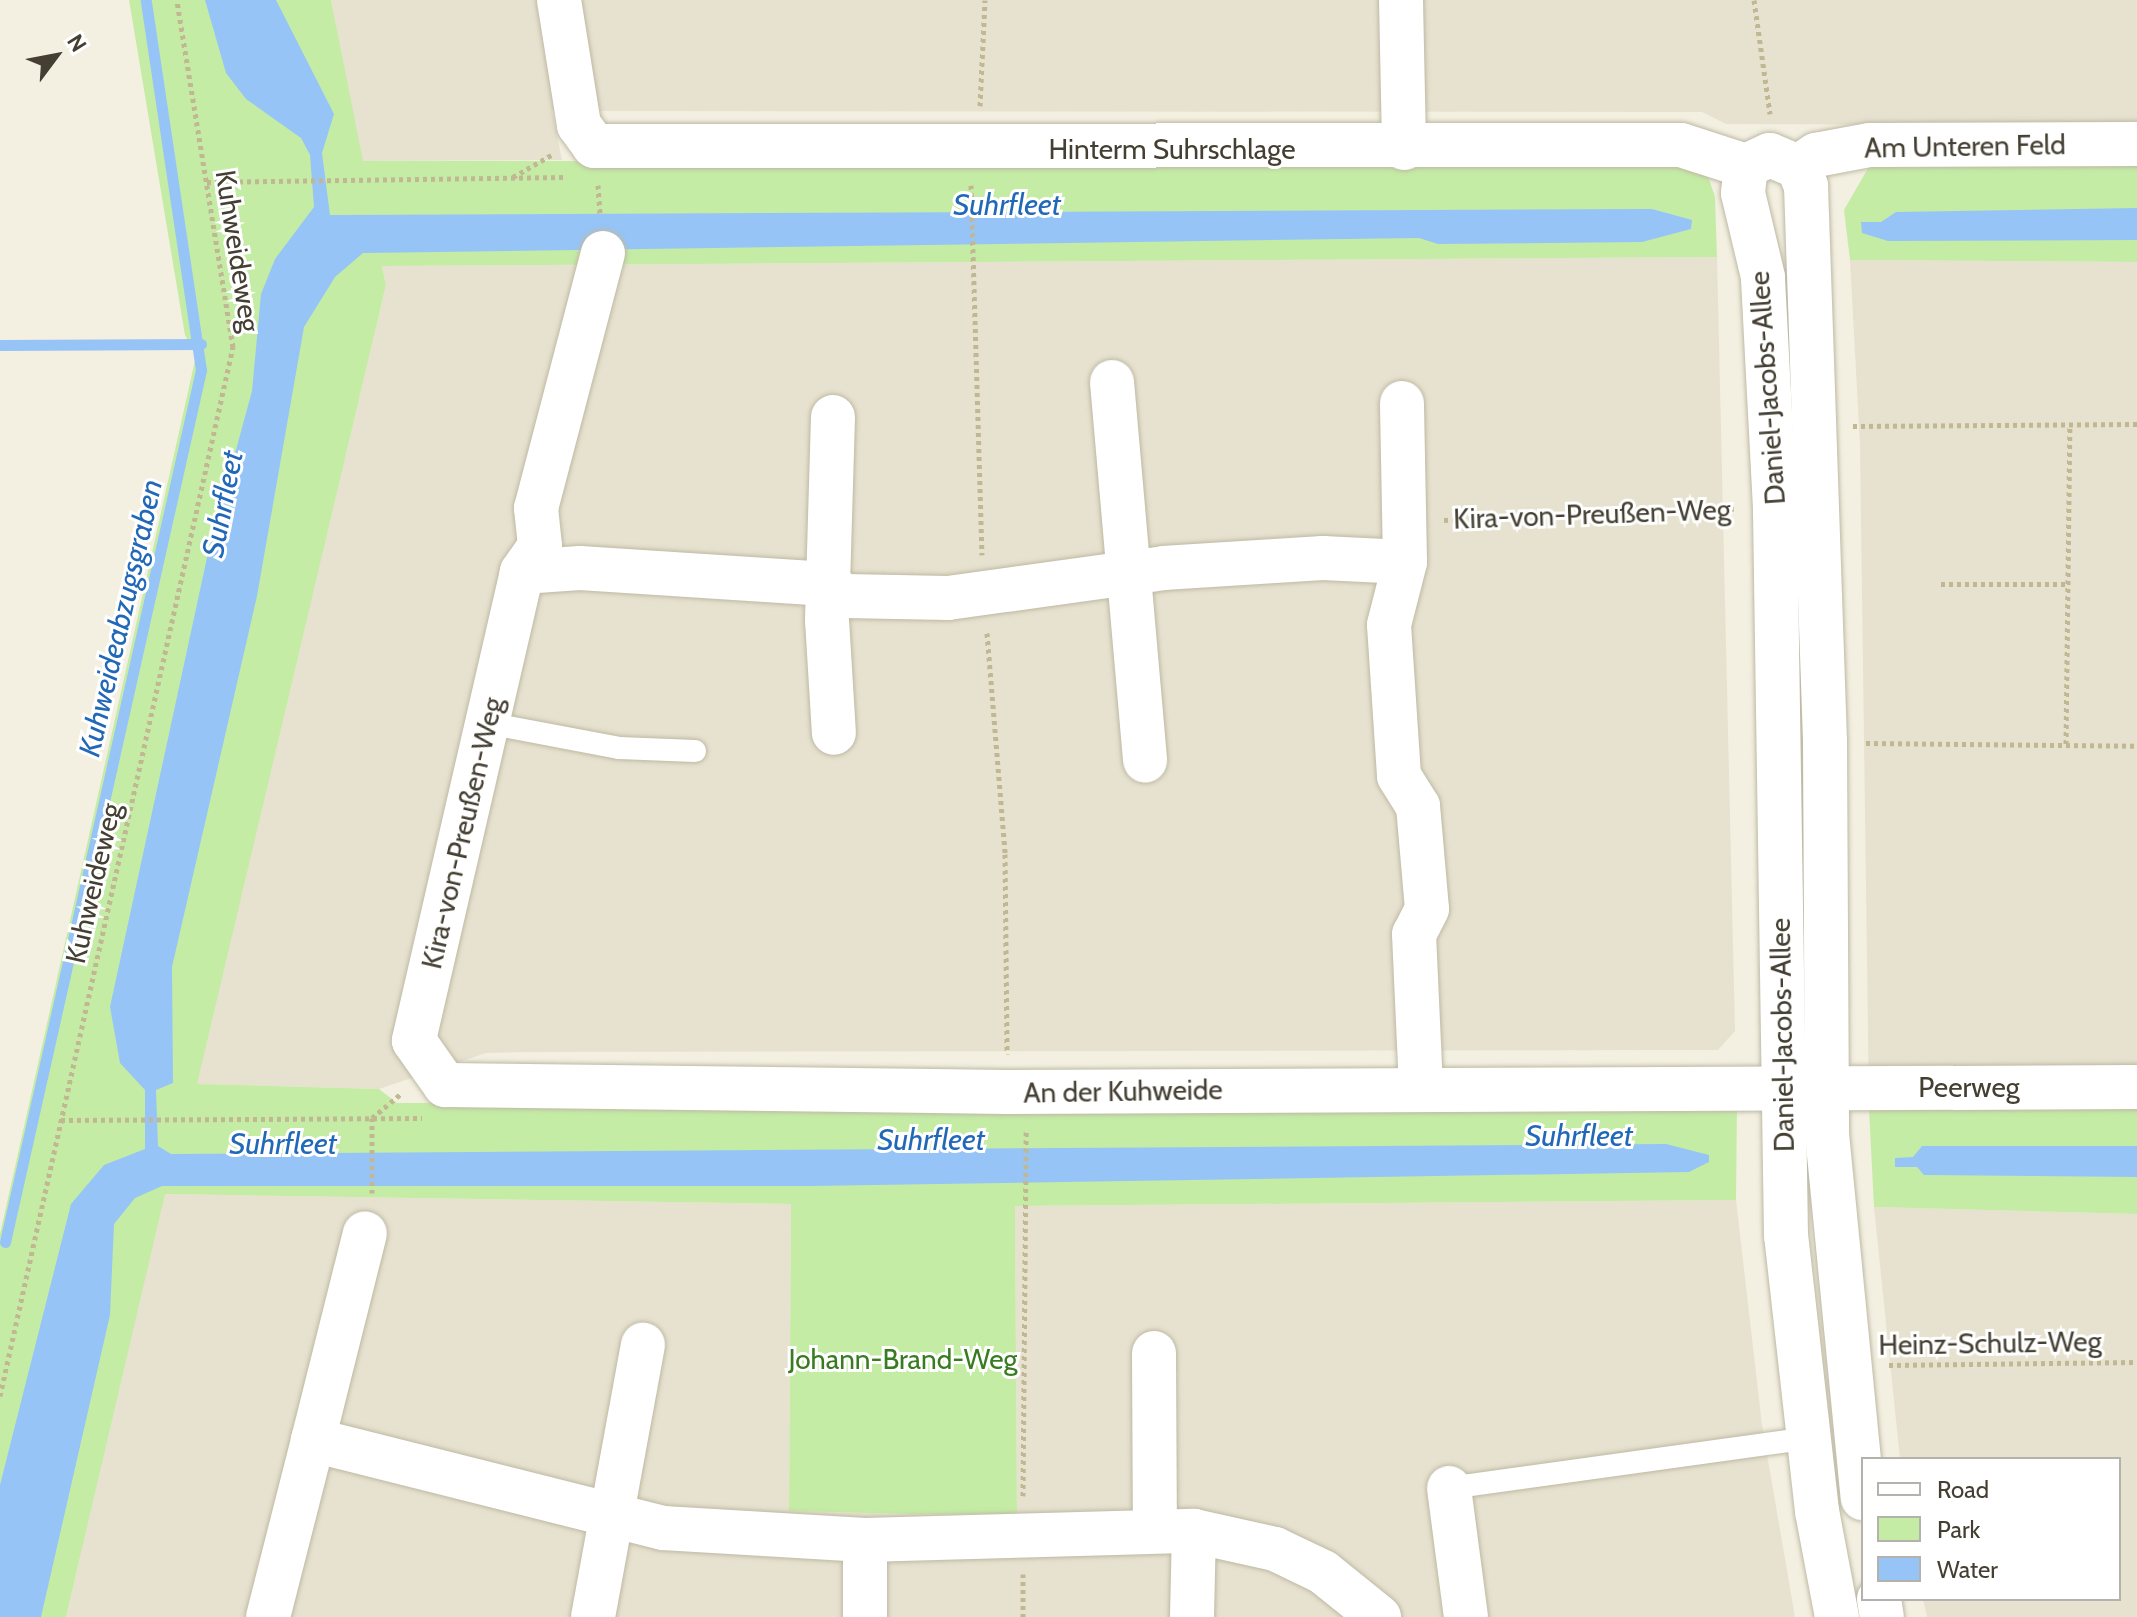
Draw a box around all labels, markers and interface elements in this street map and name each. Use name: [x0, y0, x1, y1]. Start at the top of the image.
north arrow: [16, 16, 96, 96]
text: N: [61, 29, 92, 57]
street label: Am Unteren Feld: [1864, 127, 2066, 165]
street label: Hinterm Suhrschlage: [1049, 132, 1295, 166]
street label: Kuhweideweg: [209, 168, 267, 334]
water label: Suhrfleet: [953, 187, 1061, 223]
street label: Daniel-Jacobs-Allee: [1742, 270, 1792, 506]
water label: Suhrfleet: [195, 448, 251, 560]
water label: Kuhweideabzugsgraben: [72, 476, 170, 760]
street label: Kira-von-Preußen-Weg: [1453, 492, 1731, 536]
street label: Kira-von-Preußen-Weg: [414, 694, 510, 972]
street label: Kuhweideweg: [58, 800, 128, 966]
street label: Daniel-Jacobs-Allee: [1763, 918, 1801, 1152]
street label: Peerweg: [1918, 1070, 2020, 1104]
street label: An der Kuhweide: [1023, 1072, 1223, 1110]
water label: Suhrfleet: [1525, 1118, 1633, 1154]
water label: Suhrfleet: [877, 1122, 985, 1158]
water label: Suhrfleet: [229, 1126, 337, 1162]
street label: Heinz-Schulz-Weg: [1878, 1324, 2102, 1362]
park label: Johann-Brand-Weg: [788, 1342, 1018, 1376]
legend: [1861, 1457, 2121, 1601]
text: Road: [1937, 1475, 1989, 1504]
text: Park: [1937, 1515, 1980, 1544]
text: Water: [1937, 1555, 1998, 1584]

